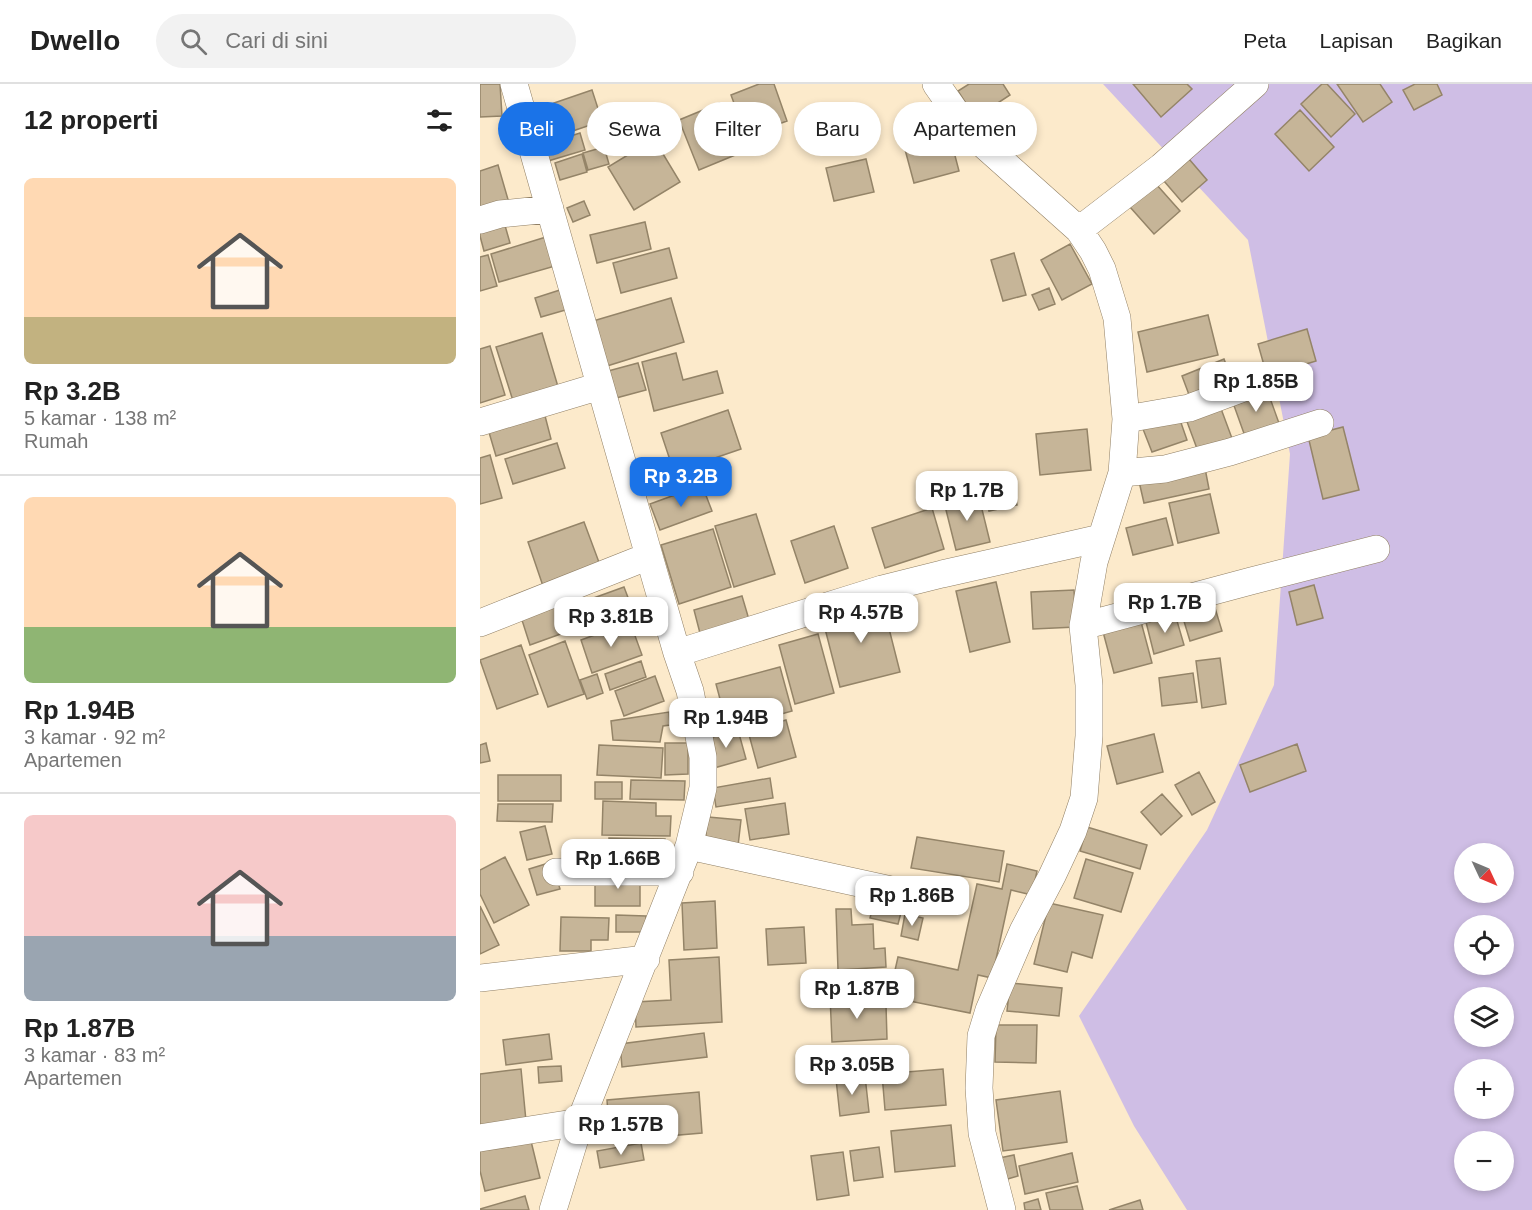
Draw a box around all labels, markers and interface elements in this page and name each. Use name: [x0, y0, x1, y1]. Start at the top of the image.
search box: [156, 14, 576, 68]
text: Dwello: [30, 25, 120, 56]
icon: search: [177, 25, 210, 58]
text: Cari di sini: [225, 28, 328, 53]
text: Peta: [1243, 29, 1287, 52]
text: Lapisan: [1320, 29, 1393, 52]
text: Bagikan: [1426, 29, 1502, 52]
chip: Beli: [498, 102, 575, 156]
chip: Sewa: [587, 102, 682, 156]
chip: Filter: [694, 102, 782, 156]
chip: Baru: [794, 102, 881, 156]
chip: Apartemen: [893, 102, 1037, 156]
icon: filters: [423, 104, 456, 137]
text: 12 properti: [24, 105, 158, 135]
icon: home: [186, 217, 294, 325]
pin: Rp 1.85B: [1194, 362, 1318, 413]
text: Rp 1.85B: [1213, 370, 1299, 392]
text: Rp 3.2B: [24, 376, 121, 406]
text: 5 kamar · 138 m²: [24, 407, 176, 429]
text: Rumah: [24, 430, 88, 452]
pin: Rp 3.2B: [626, 457, 736, 508]
text: Rp 3.2B: [644, 465, 718, 487]
pin: Rp 1.7B: [912, 471, 1022, 522]
text: Rp 1.7B: [930, 479, 1004, 501]
icon: home: [186, 536, 294, 644]
pin: Rp 1.7B: [1110, 583, 1220, 634]
text: Rp 1.7B: [1128, 591, 1202, 613]
pin: Rp 4.57B: [799, 593, 923, 644]
pin: Rp 3.81B: [549, 597, 673, 648]
text: Rp 4.57B: [818, 601, 904, 623]
text: Rp 3.81B: [568, 605, 654, 627]
text: Rp 1.94B: [24, 695, 135, 725]
pin: Rp 1.94B: [664, 698, 788, 749]
text: Rp 1.94B: [683, 706, 769, 728]
text: 3 kamar · 92 m²: [24, 726, 165, 748]
text: Apartemen: [24, 749, 122, 771]
pin: Rp 1.66B: [556, 839, 680, 890]
north arrow: [1454, 843, 1514, 903]
map controls: [1454, 843, 1514, 1191]
text: Rp 1.66B: [575, 847, 661, 869]
icon: home: [186, 854, 294, 962]
pin: Rp 1.86B: [850, 876, 974, 927]
text: Rp 1.86B: [869, 884, 955, 906]
button: locate: [1454, 915, 1514, 975]
pin: Rp 1.87B: [795, 969, 919, 1020]
text: Rp 1.87B: [814, 977, 900, 999]
button: layers: [1454, 987, 1514, 1047]
text: Rp 1.87B: [24, 1013, 135, 1043]
text: 3 kamar · 83 m²: [24, 1044, 165, 1066]
pin: Rp 3.05B: [790, 1045, 914, 1096]
text: Rp 3.05B: [809, 1053, 895, 1075]
button: +: [1454, 1059, 1514, 1119]
text: Apartemen: [24, 1067, 122, 1089]
pin: Rp 1.57B: [559, 1105, 683, 1156]
text: Rp 1.57B: [578, 1113, 664, 1135]
button: −: [1454, 1131, 1514, 1191]

